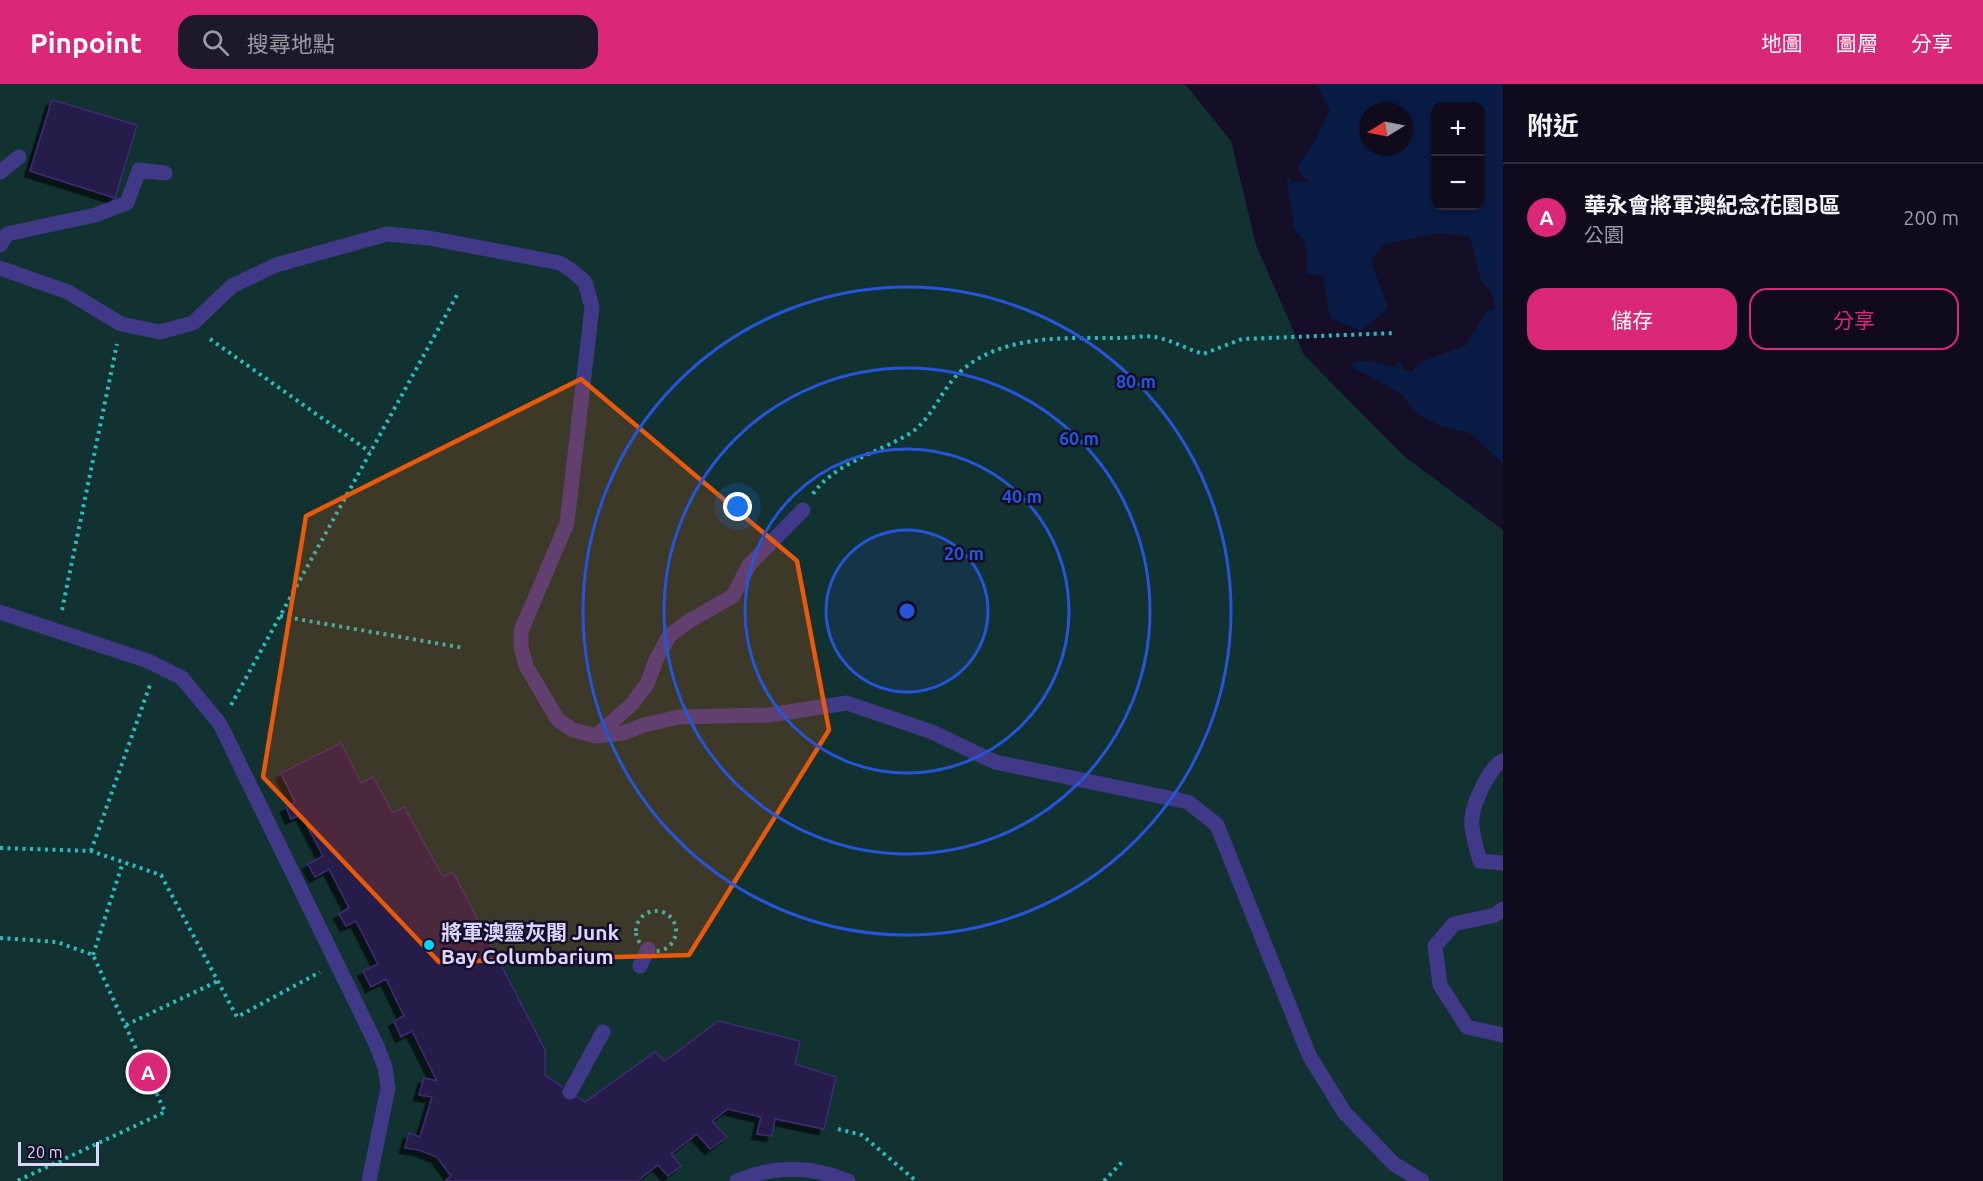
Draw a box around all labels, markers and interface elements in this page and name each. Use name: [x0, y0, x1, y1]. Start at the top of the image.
search box: [178, 15, 598, 69]
icon: search: [199, 26, 232, 59]
text: Pinpoint: [30, 27, 142, 58]
text: 搜尋地點: [247, 31, 335, 56]
text: 地圖: [1761, 31, 1803, 55]
text: 圖層: [1836, 31, 1878, 55]
text: 分享: [1911, 31, 1953, 55]
north arrow: [1359, 102, 1413, 156]
map controls: [1431, 102, 1485, 210]
button: +: [1431, 102, 1485, 156]
text: 附近: [1527, 111, 1579, 140]
button: −: [1431, 156, 1485, 210]
text: 華永會將軍澳紀念花園B區: [1584, 192, 1841, 217]
text: A: [1539, 206, 1554, 229]
text: 200 m: [1903, 206, 1959, 229]
text: 公園: [1584, 223, 1624, 246]
button: 儲存: [1527, 288, 1737, 350]
button: 分享: [1749, 288, 1959, 350]
text: 80 m: [1116, 371, 1156, 391]
text: 60 m: [1059, 428, 1099, 448]
text: 40 m: [1002, 486, 1042, 506]
your location: [723, 492, 752, 521]
text: 20 m: [944, 543, 984, 563]
centre of rings: [897, 601, 917, 621]
place label: 將軍澳靈灰閣 Junk Bay Columbarium: [441, 920, 619, 968]
marker: 將軍澳靈灰閣 Junk Bay Columbarium: [422, 938, 436, 952]
pin: A: [128, 1050, 168, 1094]
scale bar: [18, 1139, 99, 1166]
text: 20 m: [27, 1143, 63, 1161]

